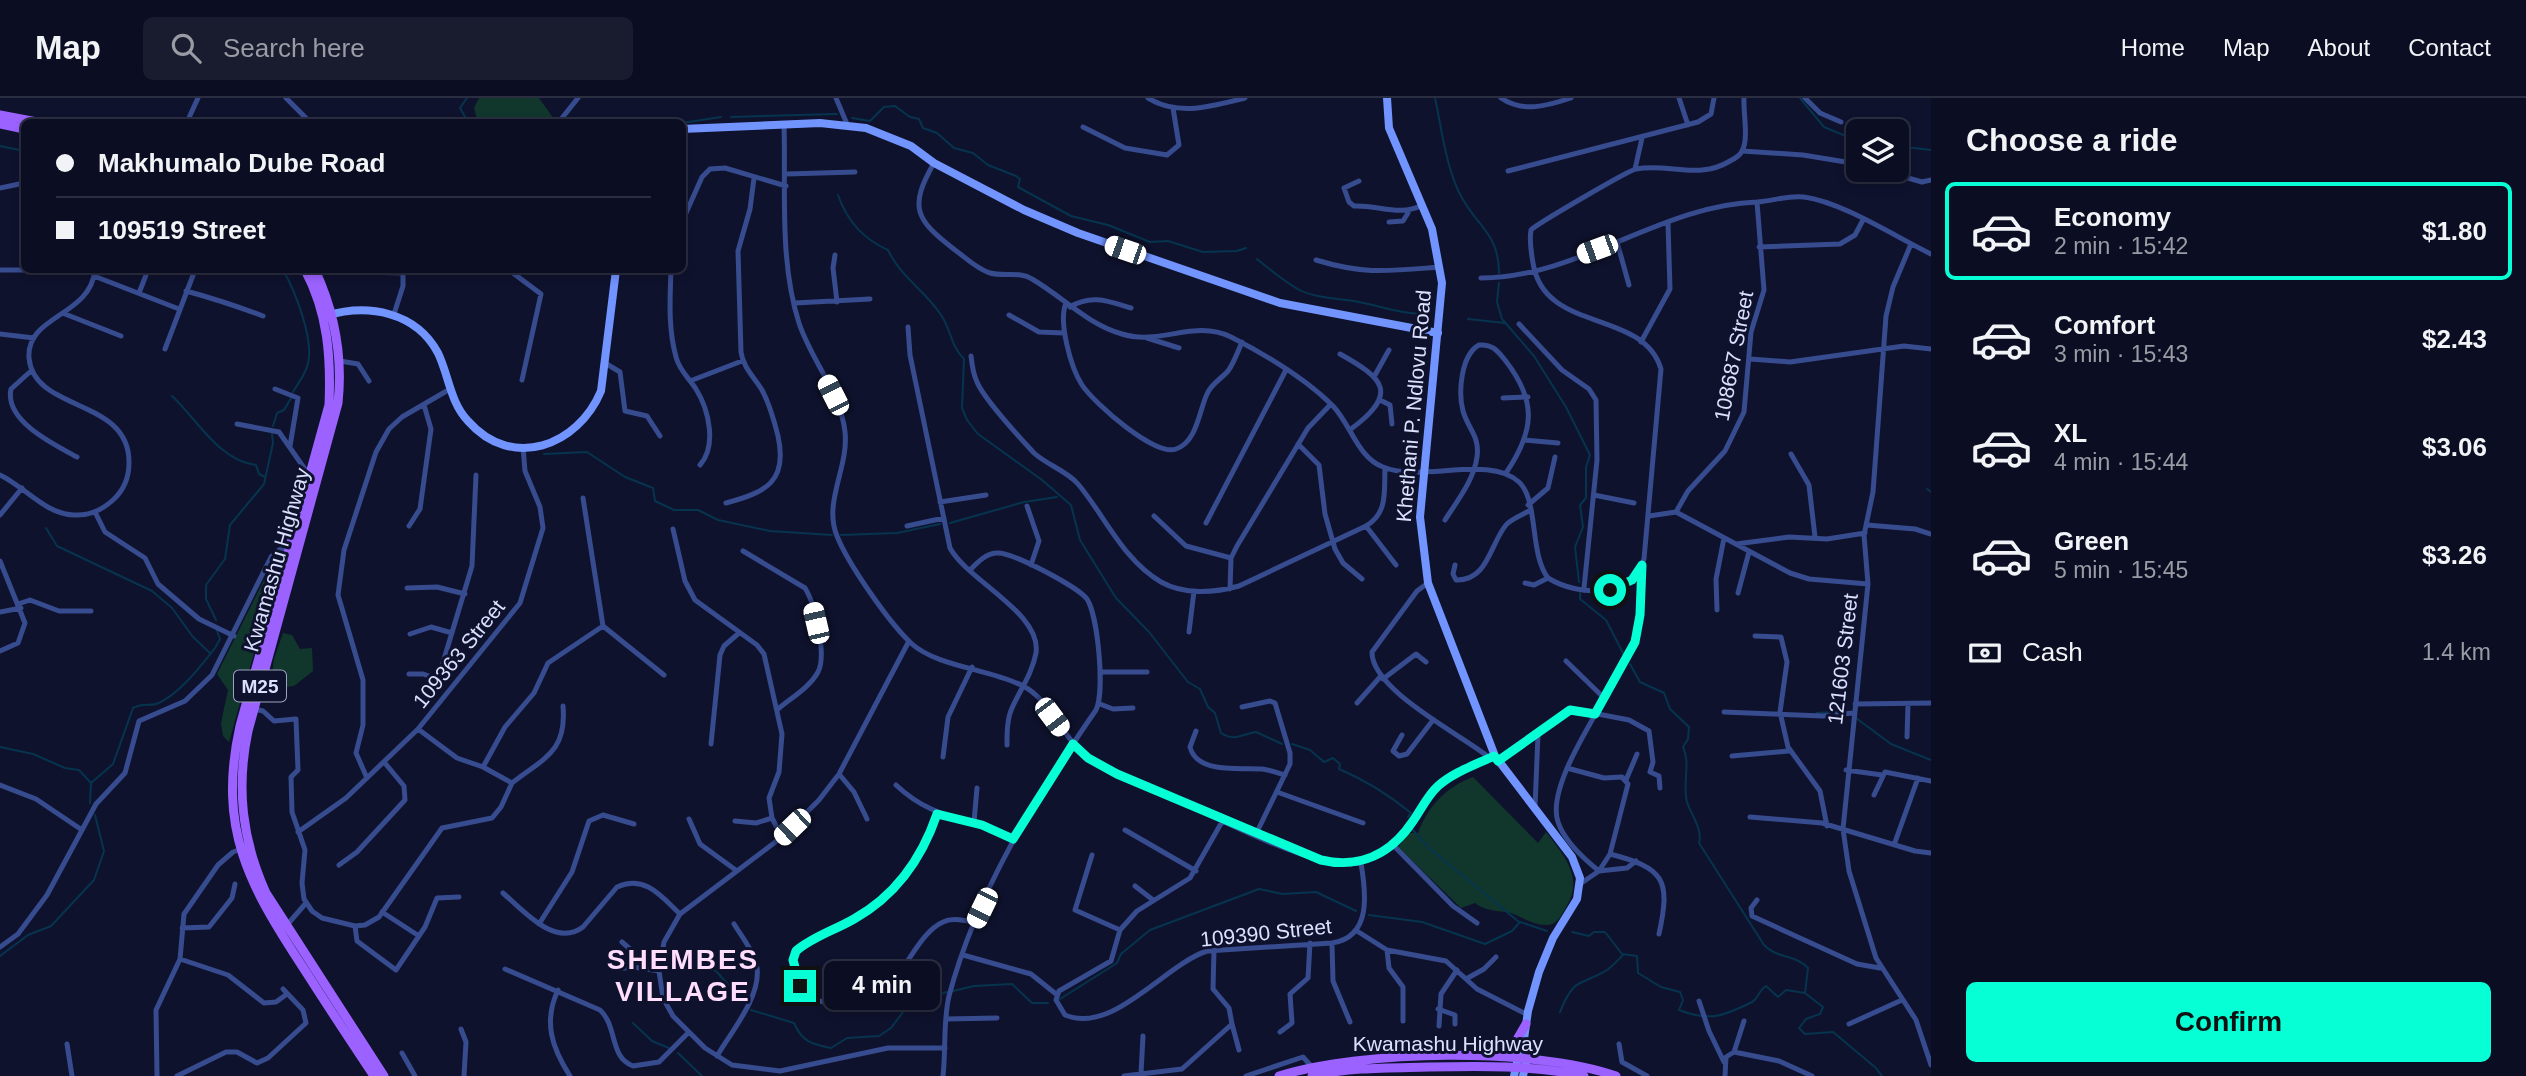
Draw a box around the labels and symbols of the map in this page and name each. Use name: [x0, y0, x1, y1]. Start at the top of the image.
car: [1574, 232, 1621, 266]
car: [1102, 233, 1149, 267]
street label: Khethani P. Ndlovu Road: [1392, 289, 1435, 523]
street label: 108687 Street: [1710, 289, 1757, 423]
car: [815, 372, 852, 418]
street label: Kwamashu Highway: [239, 465, 314, 654]
route start: [1594, 574, 1626, 606]
street label: 121603 Street: [1823, 592, 1862, 726]
street label: 109363 Street: [408, 595, 509, 712]
car: [802, 600, 831, 646]
road number: M25: [234, 670, 286, 702]
car: [1031, 694, 1074, 740]
car: [770, 805, 815, 849]
car: [964, 885, 1001, 931]
street label: 109390 Street: [1199, 914, 1333, 951]
district label: SHEMBES VILLAGE: [607, 944, 759, 1007]
callout: 4 min: [824, 962, 940, 1010]
route end: [784, 970, 816, 1002]
street label: Kwamashu Highway: [1353, 1032, 1544, 1055]

